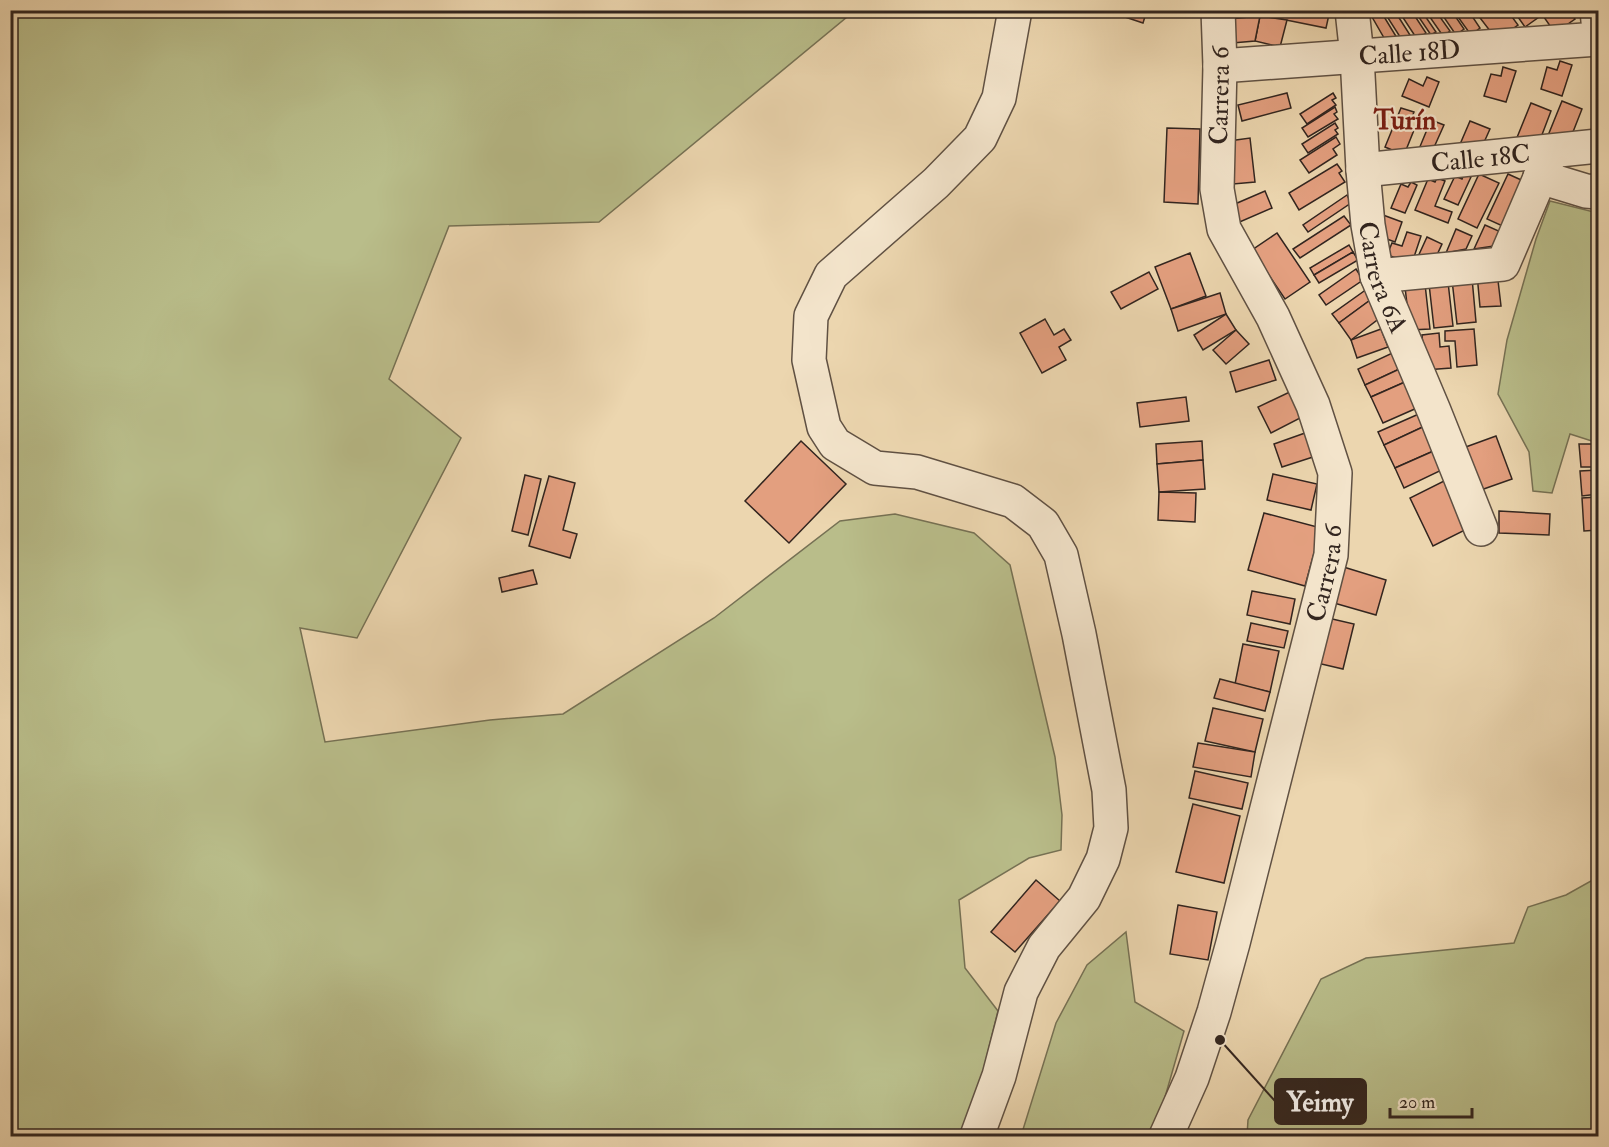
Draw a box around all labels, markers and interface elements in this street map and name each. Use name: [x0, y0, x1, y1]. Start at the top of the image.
street label: Calle 18D: [1358, 34, 1462, 73]
street label: Carrera 6: [1203, 44, 1237, 145]
district label: Turín: [1373, 104, 1436, 137]
street label: Calle 18C: [1429, 138, 1532, 180]
street label: Carrera 6A: [1351, 219, 1414, 339]
street label: Carrera 6: [1300, 522, 1350, 625]
callout: Yeimy: [1275, 1079, 1366, 1124]
scale bar: [1390, 1081, 1472, 1119]
text: Yeimy: [1286, 1086, 1355, 1120]
text: 20 m: [1399, 1091, 1435, 1114]

